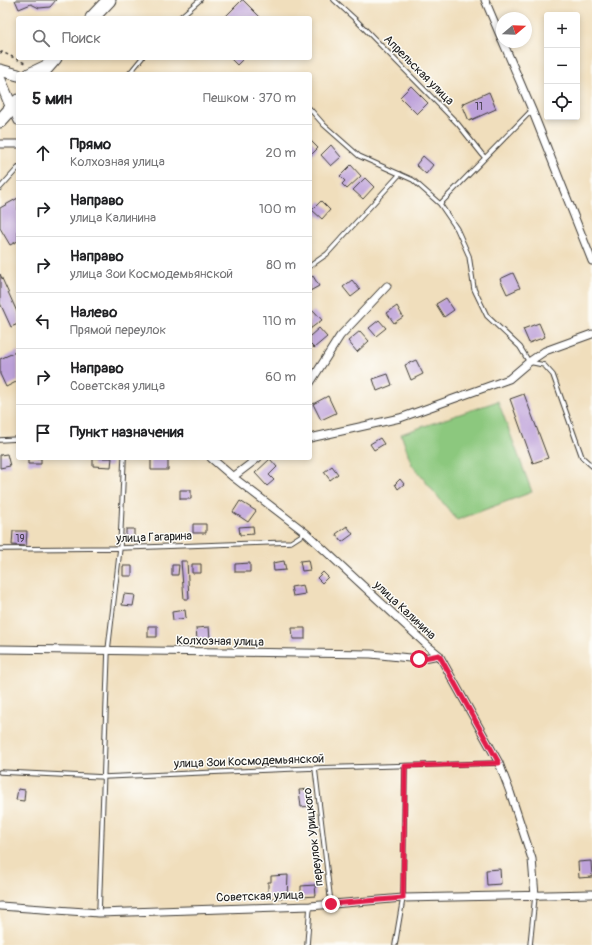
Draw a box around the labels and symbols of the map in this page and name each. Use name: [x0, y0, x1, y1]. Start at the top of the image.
north arrow: [496, 12, 532, 48]
street label: Апрельская улица: [380, 32, 457, 109]
house number: 11: [475, 101, 483, 113]
street label: улица Гагарина: [115, 529, 193, 546]
house number: 19: [15, 533, 25, 545]
street label: улица Калинина: [370, 577, 439, 643]
street label: Колхозная улица: [176, 633, 264, 650]
route start: [410, 650, 428, 668]
street label: улица Зои Космодемьянской: [173, 751, 325, 772]
street label: переулок Урицкого: [300, 786, 327, 887]
street label: Советская улица: [216, 887, 305, 906]
route end: [322, 895, 340, 913]

